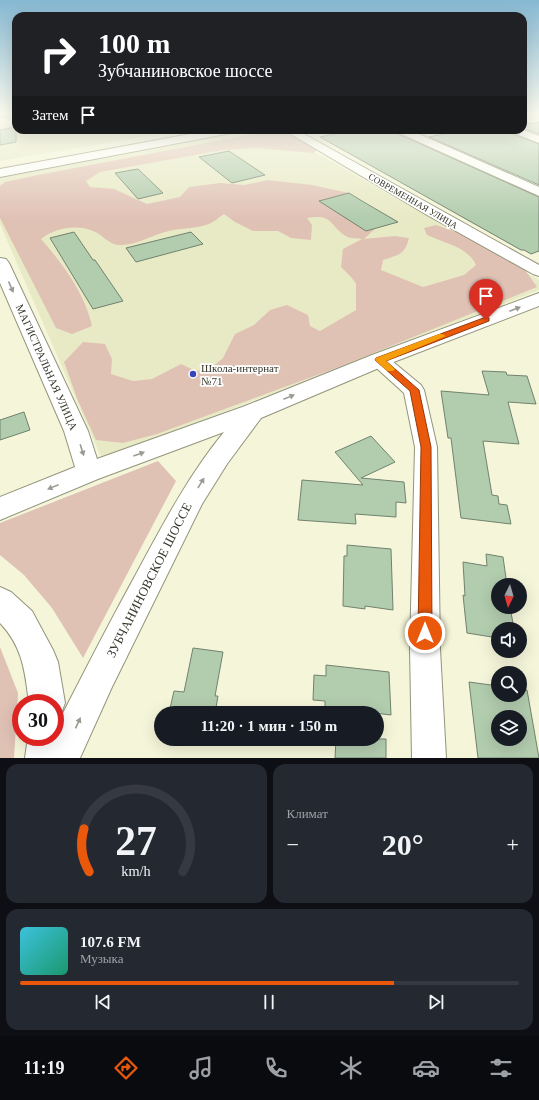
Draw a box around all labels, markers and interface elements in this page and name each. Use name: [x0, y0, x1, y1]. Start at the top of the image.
icon: right: [32, 28, 84, 80]
text: 100 m: [98, 28, 170, 59]
text: Зубчаниновское шоссе: [98, 61, 273, 81]
icon: arrive: [77, 104, 99, 126]
text: Затем: [32, 107, 69, 123]
street label: СОВРЕМЕННАЯ УЛИЦА: [367, 171, 460, 231]
pin: [469, 279, 503, 320]
one-way arrow: [8, 282, 14, 293]
icon: arrive: [475, 285, 497, 307]
street label: МАГИСТРАЛЬНАЯ УЛИЦА: [14, 302, 80, 432]
one-way arrow: [509, 305, 521, 311]
place label: Школа-интернат №71: [201, 362, 279, 387]
marker: Школа-интернат №71: [188, 369, 198, 379]
one-way arrow: [284, 394, 296, 400]
one-way arrow: [79, 444, 85, 456]
one-way arrow: [134, 451, 146, 457]
one-way arrow: [198, 477, 205, 489]
one-way arrow: [48, 484, 59, 490]
street label: ЗУБЧАНИНОВСКОЕ ШОССЕ: [103, 500, 195, 660]
north arrow: [491, 578, 527, 614]
map controls: [491, 578, 527, 746]
position arrow: [404, 612, 446, 654]
button: sound: [491, 622, 527, 658]
button: search: [491, 666, 527, 702]
speed limit sign: 30: [12, 694, 64, 746]
button: layers: [491, 710, 527, 746]
one-way arrow: [75, 717, 81, 728]
text: 11:20 · 1 мин · 150 m: [201, 718, 337, 734]
text: Климат: [287, 806, 328, 821]
text: 27: [115, 817, 157, 863]
text: 20°: [382, 828, 424, 861]
text: −: [287, 832, 299, 857]
text: +: [507, 832, 519, 857]
text: km/h: [122, 862, 151, 878]
text: 107.6 FM: [80, 934, 141, 950]
text: Музыка: [80, 951, 124, 966]
icon: previous: [92, 991, 114, 1013]
icon: pause: [258, 991, 280, 1013]
icon: next: [425, 991, 447, 1013]
icon: directions: [112, 1054, 140, 1082]
icon: music: [187, 1054, 215, 1082]
icon: phone: [262, 1054, 290, 1082]
icon: climate: [337, 1054, 365, 1082]
icon: car: [412, 1054, 440, 1082]
icon: filters: [487, 1054, 515, 1082]
text: 11:19: [24, 1058, 65, 1078]

